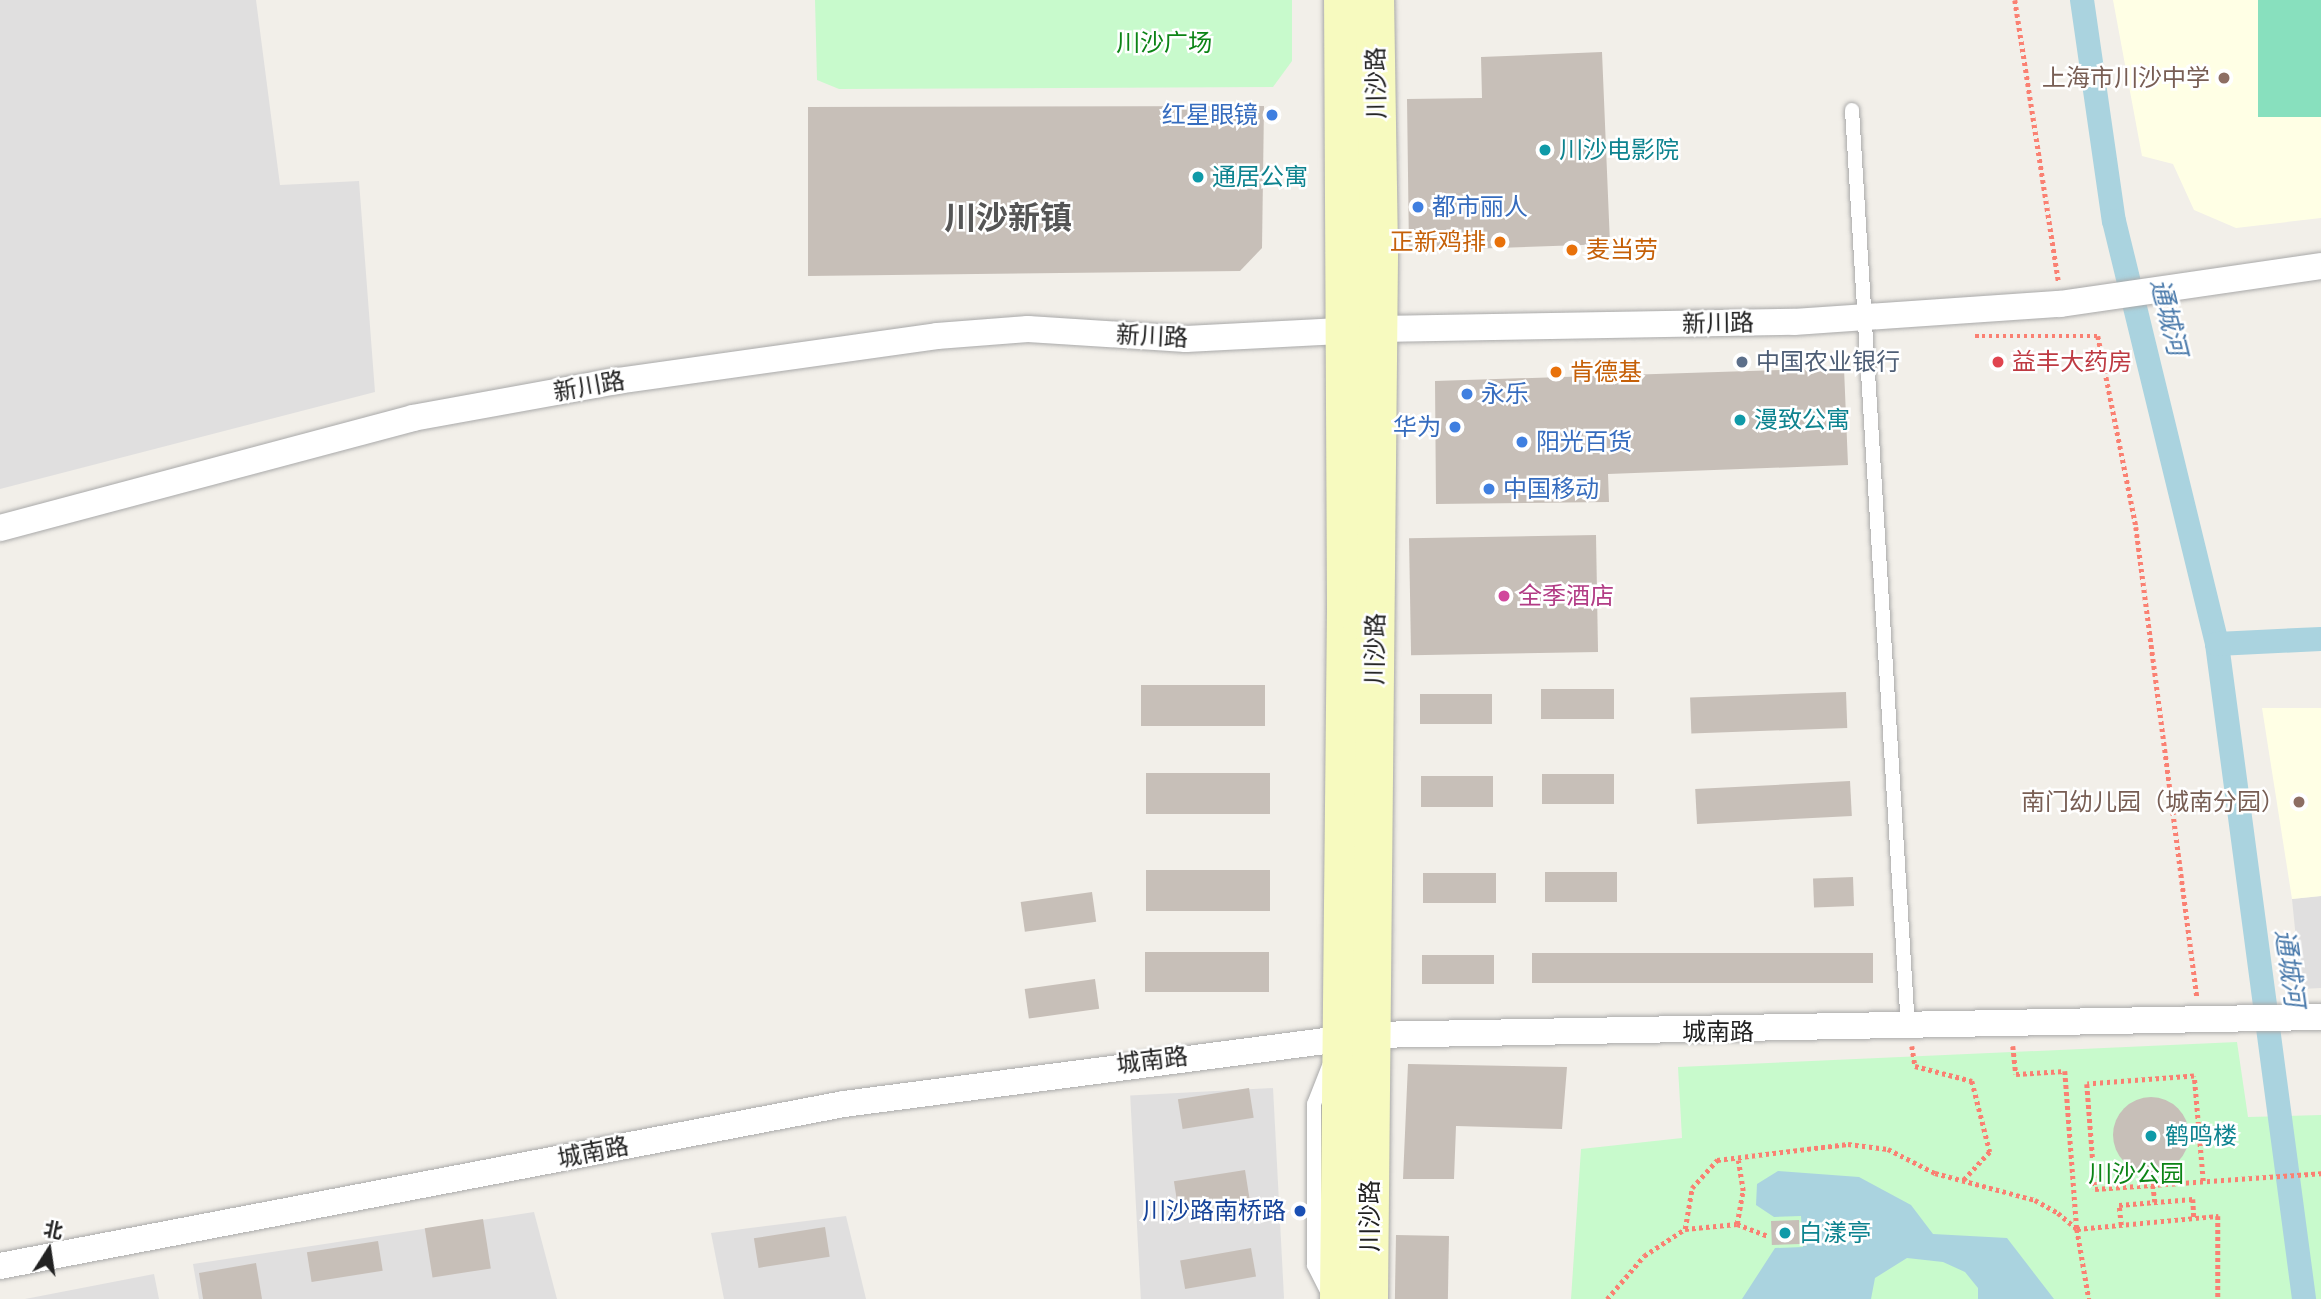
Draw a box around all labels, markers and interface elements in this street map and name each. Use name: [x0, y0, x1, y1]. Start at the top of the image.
park label: 川沙广场: [1116, 29, 1212, 57]
street label: 川沙路: [1361, 47, 1391, 119]
place label: 上海市川沙中学: [2042, 64, 2210, 92]
marker: 上海市川沙中学: [2216, 70, 2232, 86]
place label: 红星眼镜: [1162, 101, 1258, 129]
marker: 红星眼镜: [1264, 107, 1280, 123]
place label: 川沙电影院: [1559, 136, 1679, 164]
marker: 川沙电影院: [1537, 142, 1553, 158]
place label: 通居公寓: [1212, 163, 1308, 191]
marker: 通居公寓: [1190, 169, 1206, 185]
place label: 都市丽人: [1432, 193, 1528, 221]
district label: 川沙新镇: [944, 198, 1072, 236]
marker: 都市丽人: [1410, 199, 1426, 215]
place label: 正新鸡排: [1390, 228, 1486, 256]
marker: 正新鸡排: [1492, 234, 1508, 250]
place label: 麦当劳: [1586, 236, 1658, 264]
marker: 麦当劳: [1564, 242, 1580, 258]
water label: 通城河: [2144, 275, 2194, 359]
street label: 新川路: [1682, 308, 1754, 338]
street label: 新川路: [1115, 320, 1189, 352]
place label: 中国农业银行: [1756, 348, 1900, 376]
place label: 益丰大药房: [2012, 348, 2132, 376]
marker: 中国农业银行: [1734, 354, 1750, 370]
marker: 益丰大药房: [1990, 354, 2006, 370]
place label: 肯德基: [1570, 358, 1642, 386]
marker: 肯德基: [1548, 364, 1564, 380]
street label: 新川路: [551, 366, 627, 406]
place label: 永乐: [1481, 380, 1529, 408]
marker: 永乐: [1459, 386, 1475, 402]
place label: 漫致公寓: [1754, 406, 1850, 434]
marker: 漫致公寓: [1732, 412, 1748, 428]
place label: 华为: [1393, 413, 1441, 441]
marker: 华为: [1447, 419, 1463, 435]
place label: 阳光百货: [1536, 428, 1632, 456]
marker: 阳光百货: [1514, 434, 1530, 450]
place label: 中国移动: [1503, 475, 1599, 503]
marker: 中国移动: [1481, 481, 1497, 497]
place label: 全季酒店: [1518, 582, 1614, 610]
marker: 全季酒店: [1496, 588, 1512, 604]
street label: 川沙路: [1360, 613, 1390, 685]
place label: 南门幼儿园（城南分园）: [2021, 788, 2285, 816]
marker: 南门幼儿园（城南分园）: [2291, 794, 2307, 810]
water label: 通城河: [2269, 927, 2311, 1009]
street label: 城南路: [1682, 1018, 1754, 1046]
street label: 城南路: [1115, 1041, 1189, 1079]
place label: 鹤鸣楼: [2165, 1122, 2237, 1150]
marker: 鹤鸣楼: [2143, 1128, 2159, 1144]
street label: 城南路: [555, 1131, 631, 1173]
park label: 川沙公园: [2088, 1160, 2184, 1188]
street label: 川沙路: [1356, 1180, 1384, 1252]
place label: 川沙路南桥路: [1142, 1197, 1286, 1225]
marker: 川沙路南桥路: [1292, 1203, 1308, 1219]
north arrow: [14, 1215, 84, 1285]
text: 北: [42, 1216, 65, 1243]
place label: 白漾亭: [1799, 1219, 1871, 1247]
marker: 白漾亭: [1777, 1225, 1793, 1241]

